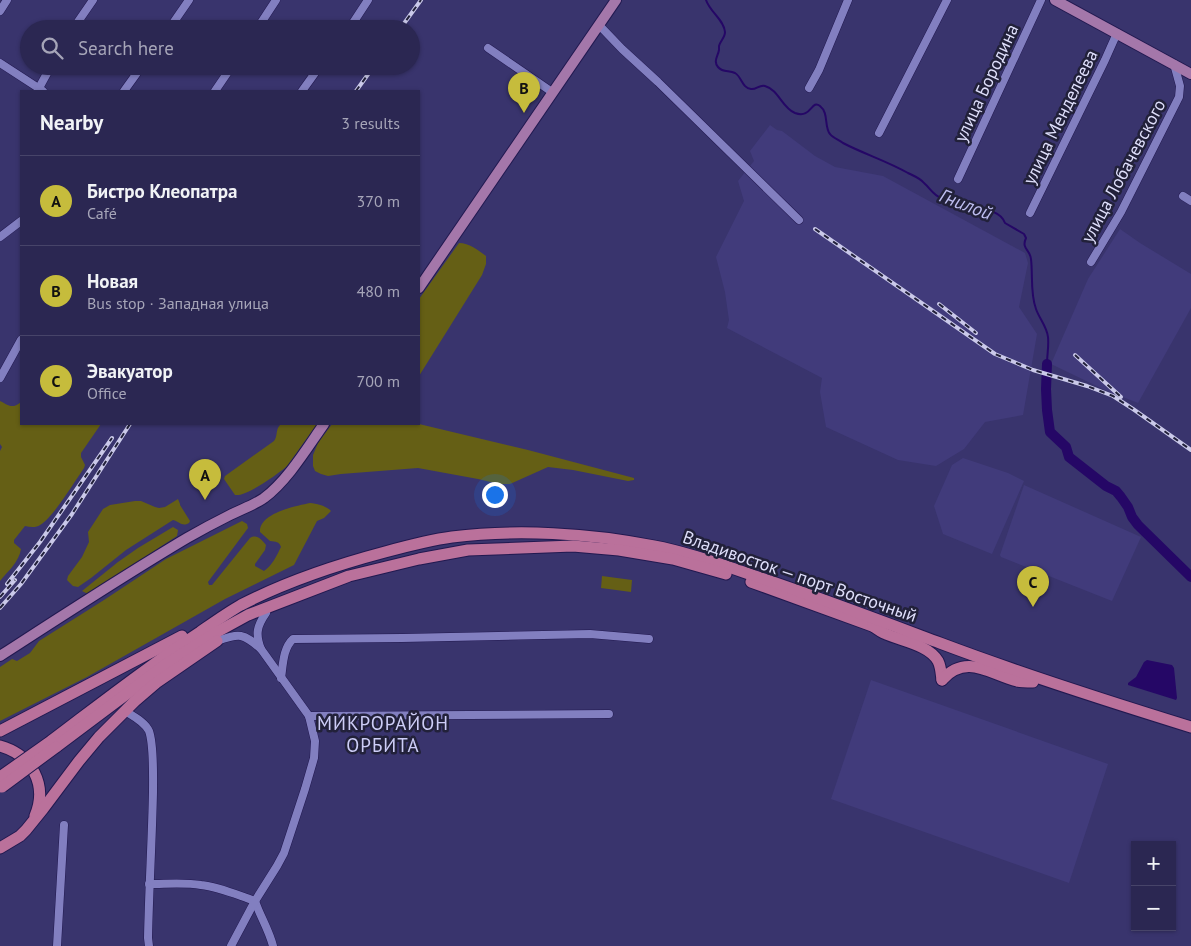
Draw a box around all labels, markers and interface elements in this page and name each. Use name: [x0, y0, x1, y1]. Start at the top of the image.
search box: [20, 20, 420, 75]
street label: улица Бородина: [949, 20, 1023, 146]
icon: search: [38, 34, 66, 62]
text: Search here: [78, 36, 174, 60]
street label: улица Менделеева: [1017, 46, 1103, 188]
pin: B: [508, 72, 540, 113]
street label: улица Лобачевского: [1076, 95, 1170, 247]
text: Nearby: [40, 109, 103, 136]
text: 3 results: [341, 113, 400, 133]
text: Бистро Клеопатра: [87, 179, 237, 203]
water label: Гнилой: [936, 183, 996, 225]
text: A: [51, 191, 61, 211]
text: 370 m: [357, 191, 400, 211]
text: Café: [87, 203, 117, 223]
text: Новая: [87, 269, 138, 293]
text: B: [51, 281, 61, 301]
text: 480 m: [357, 281, 400, 301]
text: Bus stop · Западная улица: [87, 293, 269, 313]
text: Эвакуатор: [87, 359, 173, 383]
text: C: [52, 371, 60, 391]
text: 700 m: [357, 371, 400, 391]
text: Office: [87, 383, 127, 403]
pin: A: [189, 459, 221, 500]
your location: [482, 482, 508, 508]
street label: Владивосток — порт Восточный: [680, 525, 920, 627]
pin: C: [1017, 566, 1049, 607]
district label: МИКРОРАЙОН ОРБИТА: [317, 711, 449, 757]
map controls: [1131, 841, 1176, 931]
button: +: [1131, 841, 1176, 886]
button: −: [1131, 886, 1176, 931]

